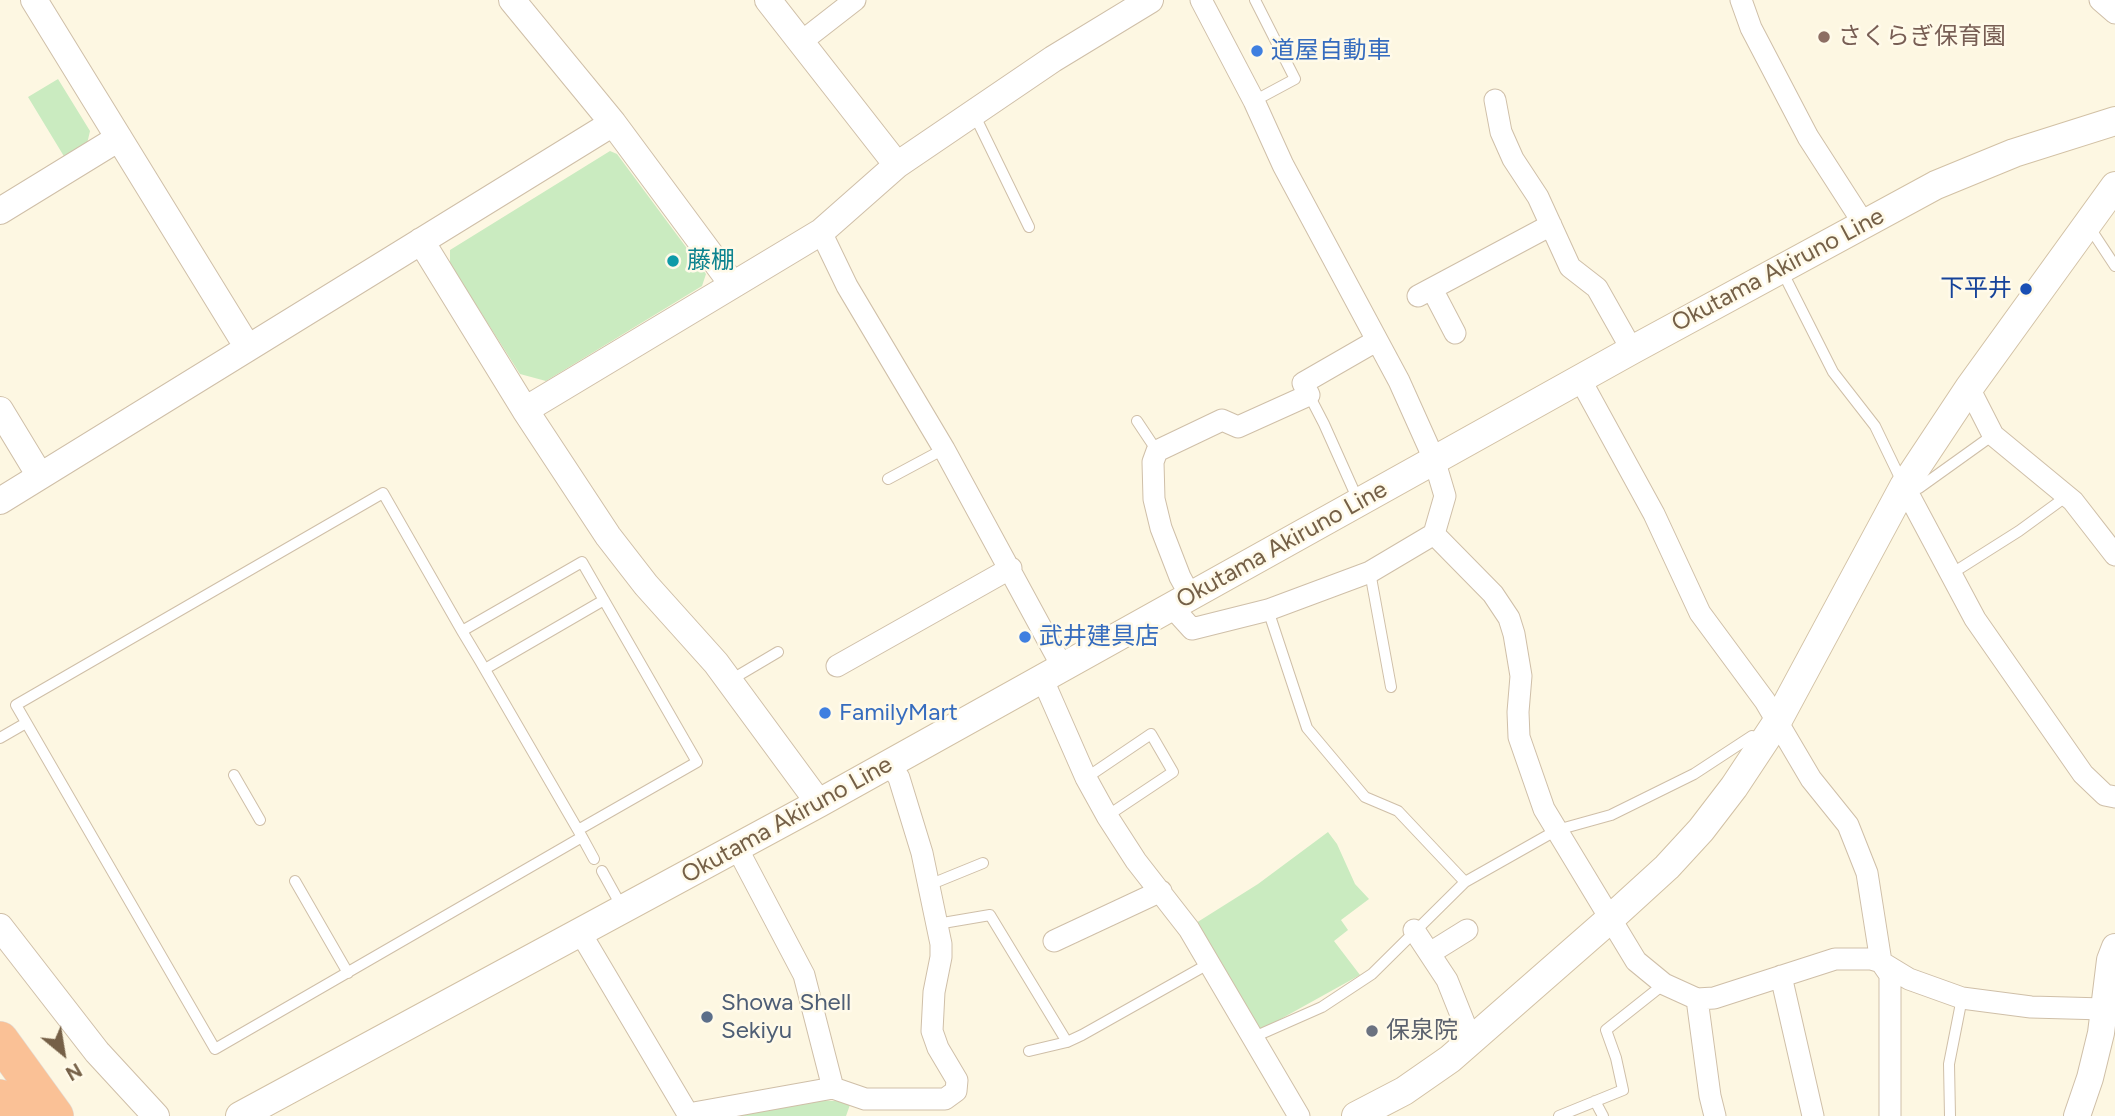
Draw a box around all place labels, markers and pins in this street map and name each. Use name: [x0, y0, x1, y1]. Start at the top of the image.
place label: さくらぎ保育園: [1838, 23, 2006, 51]
marker: さくらぎ保育園: [1816, 29, 1832, 45]
place label: 道屋自動車: [1271, 37, 1391, 65]
marker: 道屋自動車: [1249, 43, 1265, 59]
place label: 藤棚: [687, 247, 735, 275]
marker: 藤棚: [665, 253, 681, 269]
place label: 下平井: [1940, 275, 2012, 303]
marker: 下平井: [2018, 281, 2034, 297]
place label: 武井建具店: [1039, 623, 1159, 651]
marker: 武井建具店: [1017, 629, 1033, 645]
place label: FamilyMart: [839, 699, 958, 727]
marker: FamilyMart: [817, 705, 833, 721]
place label: Showa Shell Sekiyu: [721, 989, 851, 1045]
marker: Showa Shell Sekiyu: [699, 1009, 715, 1025]
place label: 保泉院: [1386, 1017, 1458, 1045]
marker: 保泉院: [1364, 1023, 1380, 1039]

